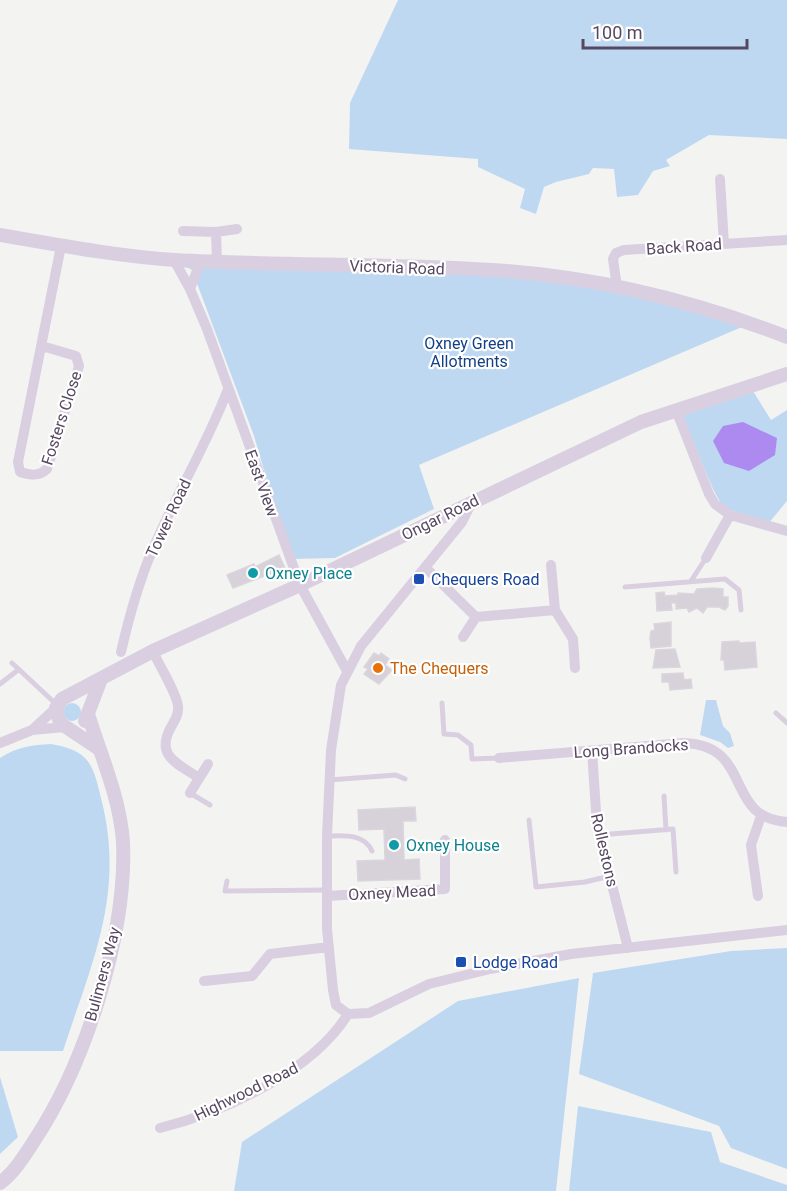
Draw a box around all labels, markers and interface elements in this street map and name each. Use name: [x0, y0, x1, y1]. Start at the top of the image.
scale bar: [583, 12, 746, 50]
text: 100 m: [592, 22, 643, 43]
street label: Back Road: [646, 234, 723, 259]
street label: Victoria Road: [349, 256, 445, 279]
park label: Oxney Green Allotments: [424, 334, 514, 371]
street label: Fosters Close: [37, 369, 86, 468]
street label: East View: [241, 447, 282, 519]
street label: Tower Road: [142, 476, 195, 561]
street label: Ongar Road: [398, 491, 482, 544]
place label: Oxney Place: [265, 564, 352, 583]
marker: Oxney Place: [246, 566, 260, 580]
place label: Chequers Road: [431, 570, 539, 589]
marker: Chequers Road: [412, 572, 426, 586]
place label: The Chequers: [390, 659, 489, 678]
marker: The Chequers: [371, 661, 385, 675]
street label: Long Brandocks: [573, 735, 689, 762]
street label: Rollestons: [587, 812, 622, 889]
place label: Oxney House: [406, 836, 500, 855]
marker: Oxney House: [387, 838, 401, 852]
street label: Oxney Mead: [348, 881, 436, 904]
street label: Bulimers Way: [81, 924, 124, 1023]
place label: Lodge Road: [473, 953, 558, 972]
marker: Lodge Road: [454, 955, 468, 969]
street label: Highwood Road: [191, 1058, 301, 1125]

